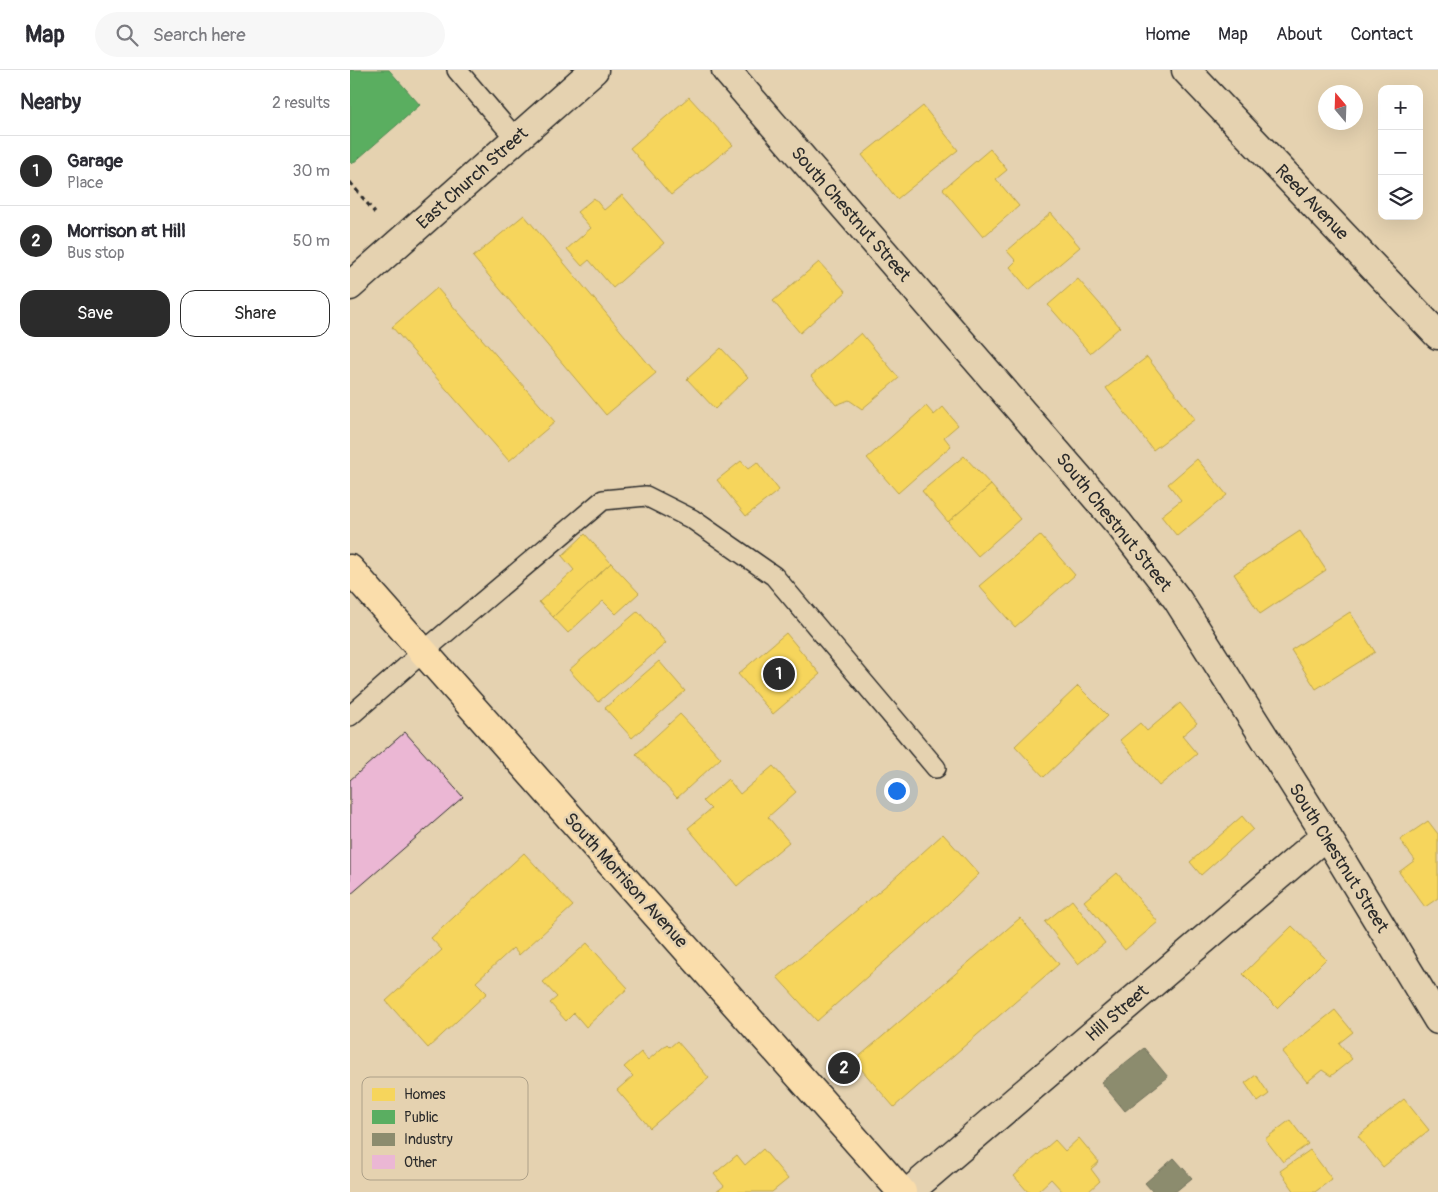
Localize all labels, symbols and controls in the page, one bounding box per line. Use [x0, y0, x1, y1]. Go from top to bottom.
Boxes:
search box [95, 12, 445, 57]
text: Map [25, 20, 65, 49]
icon: search [113, 21, 141, 49]
text: Search here [153, 23, 246, 47]
text: Home [1145, 23, 1190, 46]
text: Map [1218, 23, 1248, 46]
text: About [1276, 23, 1322, 46]
text: Contact [1350, 23, 1413, 46]
north arrow [1318, 85, 1363, 130]
map controls [1378, 85, 1423, 220]
button: + [1378, 85, 1423, 130]
text: Nearby [20, 89, 81, 116]
text: 2 results [272, 93, 330, 113]
street label: East Church Street [412, 122, 533, 235]
button: − [1378, 130, 1423, 175]
street label: South Chestnut Street [786, 142, 916, 287]
text: Garage [67, 149, 123, 173]
street label: Reed Avenue [1270, 160, 1353, 245]
text: 1 [33, 161, 39, 181]
text: 30 m [292, 161, 330, 181]
text: Place [67, 173, 103, 193]
button: layers [1378, 175, 1423, 220]
text: Morrison at Hill [67, 219, 186, 243]
text: 2 [32, 231, 40, 251]
text: 50 m [293, 231, 330, 251]
text: Bus stop [67, 243, 125, 263]
button: Save [20, 290, 170, 337]
button: Share [180, 290, 330, 337]
street label: South Chestnut Street [1051, 448, 1177, 597]
pin: 1 [763, 655, 795, 693]
your location [884, 778, 910, 804]
street label: South Chestnut Street [1283, 779, 1394, 938]
street label: South Morrison Avenue [559, 808, 693, 953]
street label: Hill Street [1081, 979, 1154, 1047]
pin: 2 [828, 1049, 860, 1087]
legend [362, 1077, 528, 1180]
text: Homes [404, 1086, 446, 1103]
text: Public [404, 1109, 439, 1126]
text: Industry [404, 1131, 453, 1148]
text: Other [404, 1154, 437, 1171]

